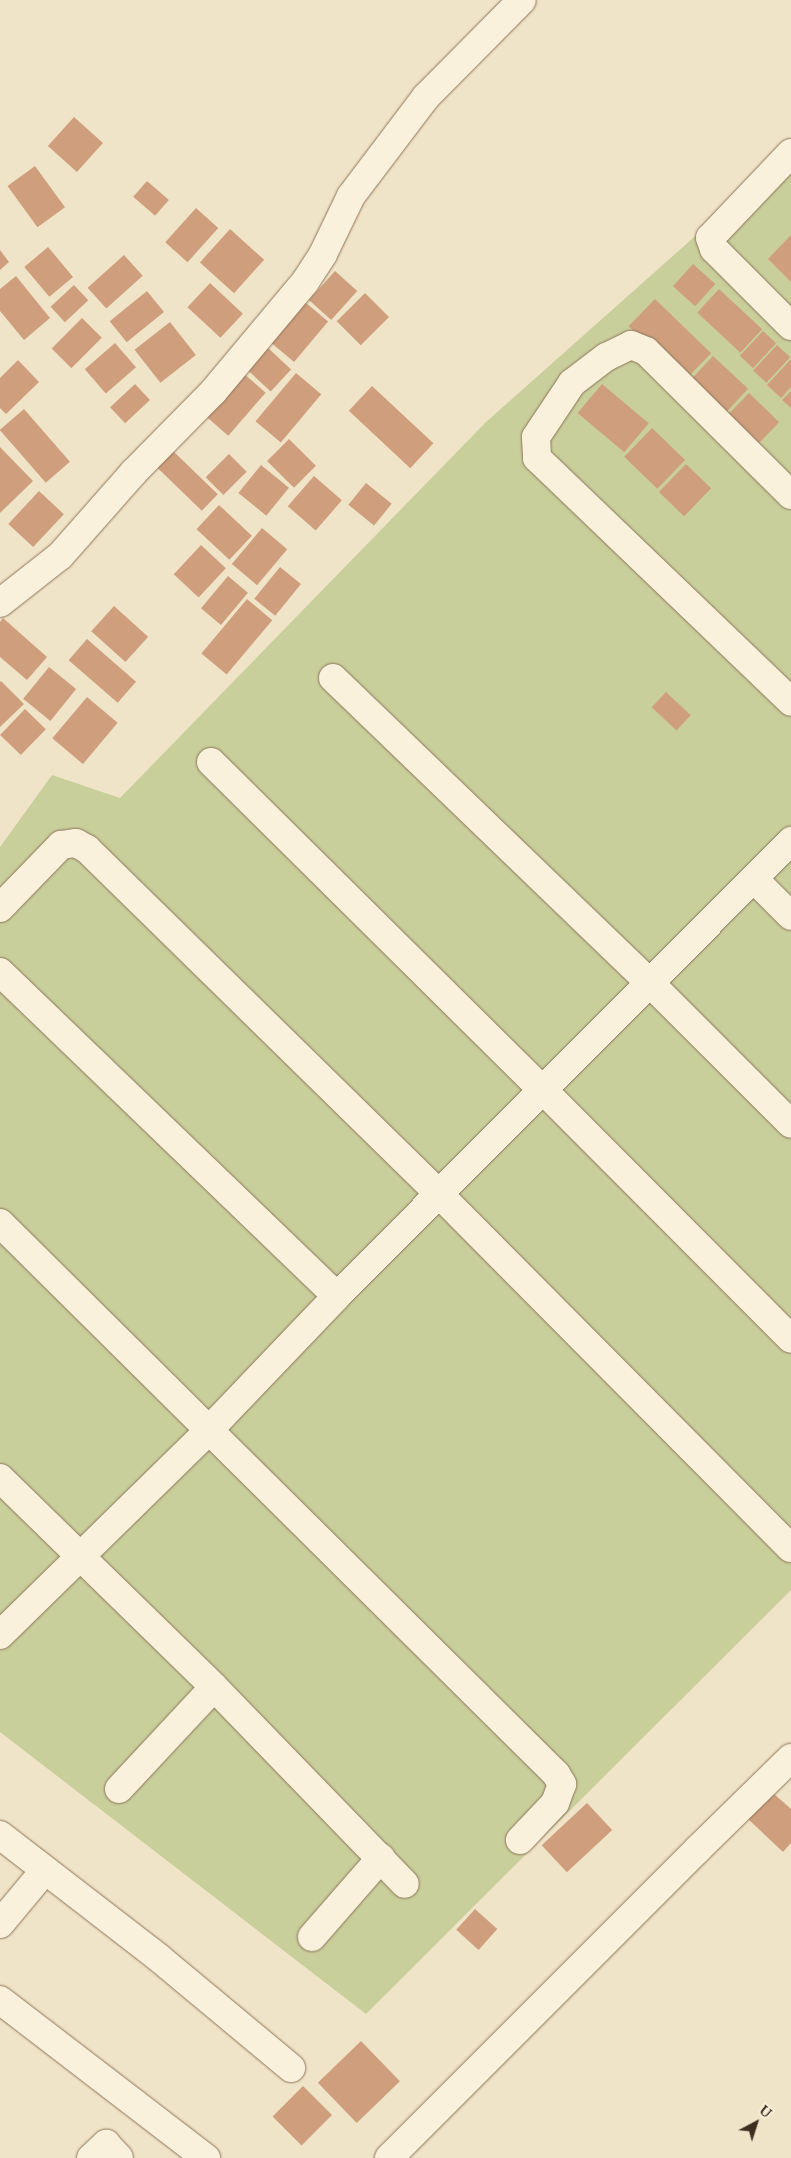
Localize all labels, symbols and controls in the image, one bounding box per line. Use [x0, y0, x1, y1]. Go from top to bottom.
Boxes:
north arrow [731, 2098, 781, 2148]
text: U [756, 2101, 775, 2122]

